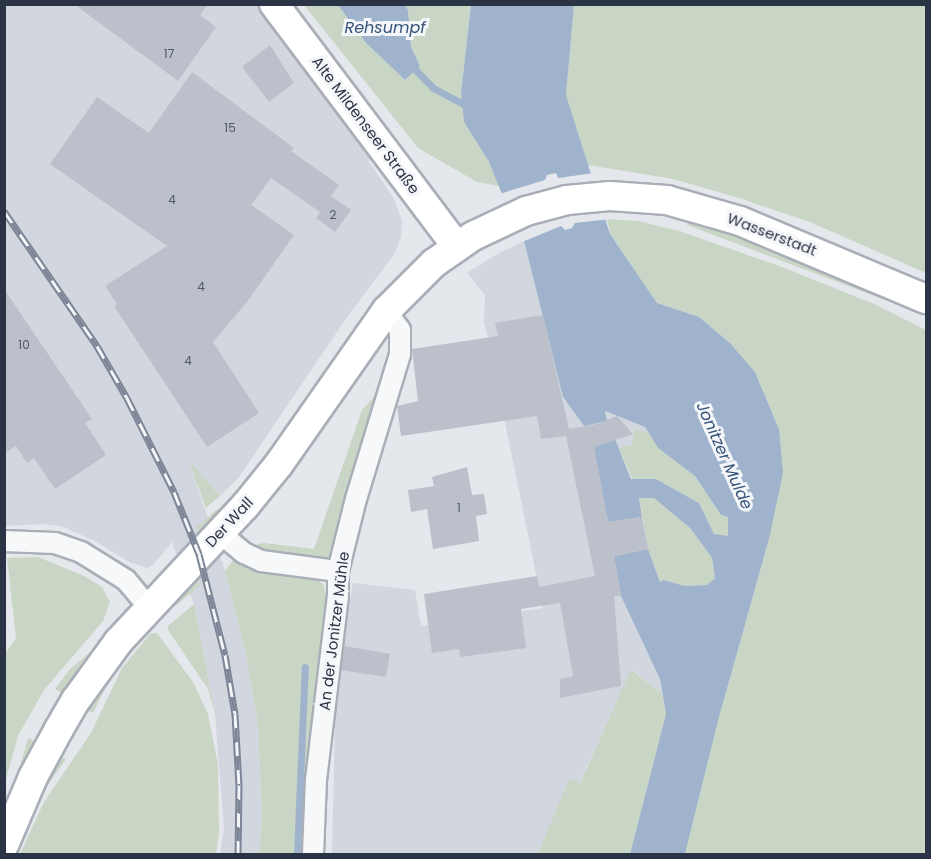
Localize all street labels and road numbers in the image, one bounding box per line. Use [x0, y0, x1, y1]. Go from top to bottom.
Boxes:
street label: Alte Mildenseer Straße [308, 53, 424, 197]
street label: Wasserstadt [725, 209, 819, 259]
street label: Der Wall [201, 493, 257, 551]
street label: An der Jonitzer Mühle [315, 551, 353, 711]

